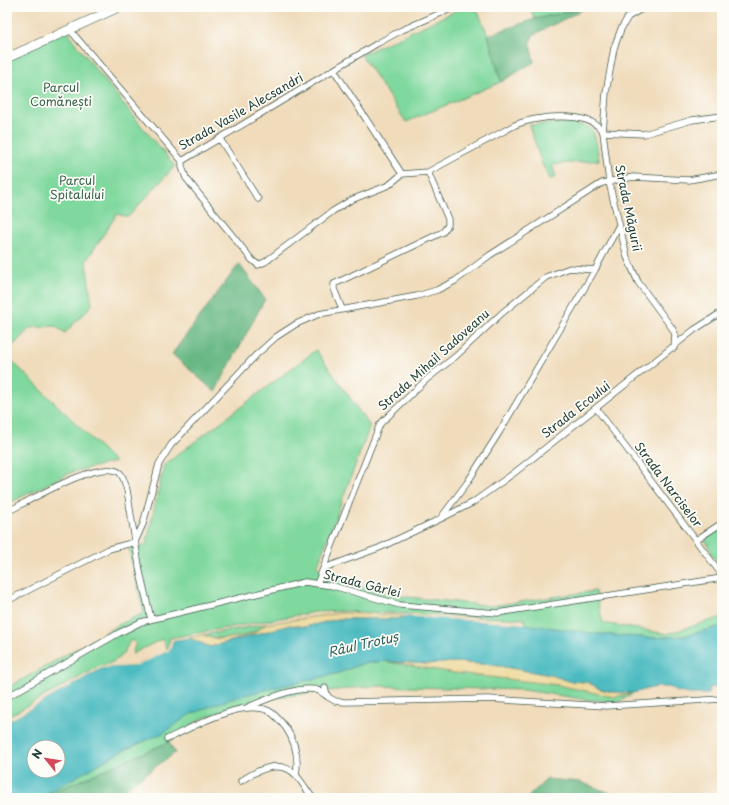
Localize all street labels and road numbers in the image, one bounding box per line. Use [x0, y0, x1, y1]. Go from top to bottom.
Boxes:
street label: Strada Vasile Alecsandri [175, 68, 306, 154]
street label: Strada Măgurii [611, 163, 647, 253]
street label: Strada Mihail Sadoveanu [374, 304, 493, 414]
street label: Strada Ecoului [537, 376, 614, 442]
street label: Strada Narciselor [631, 438, 707, 531]
street label: Strada Gârlei [322, 565, 403, 601]

